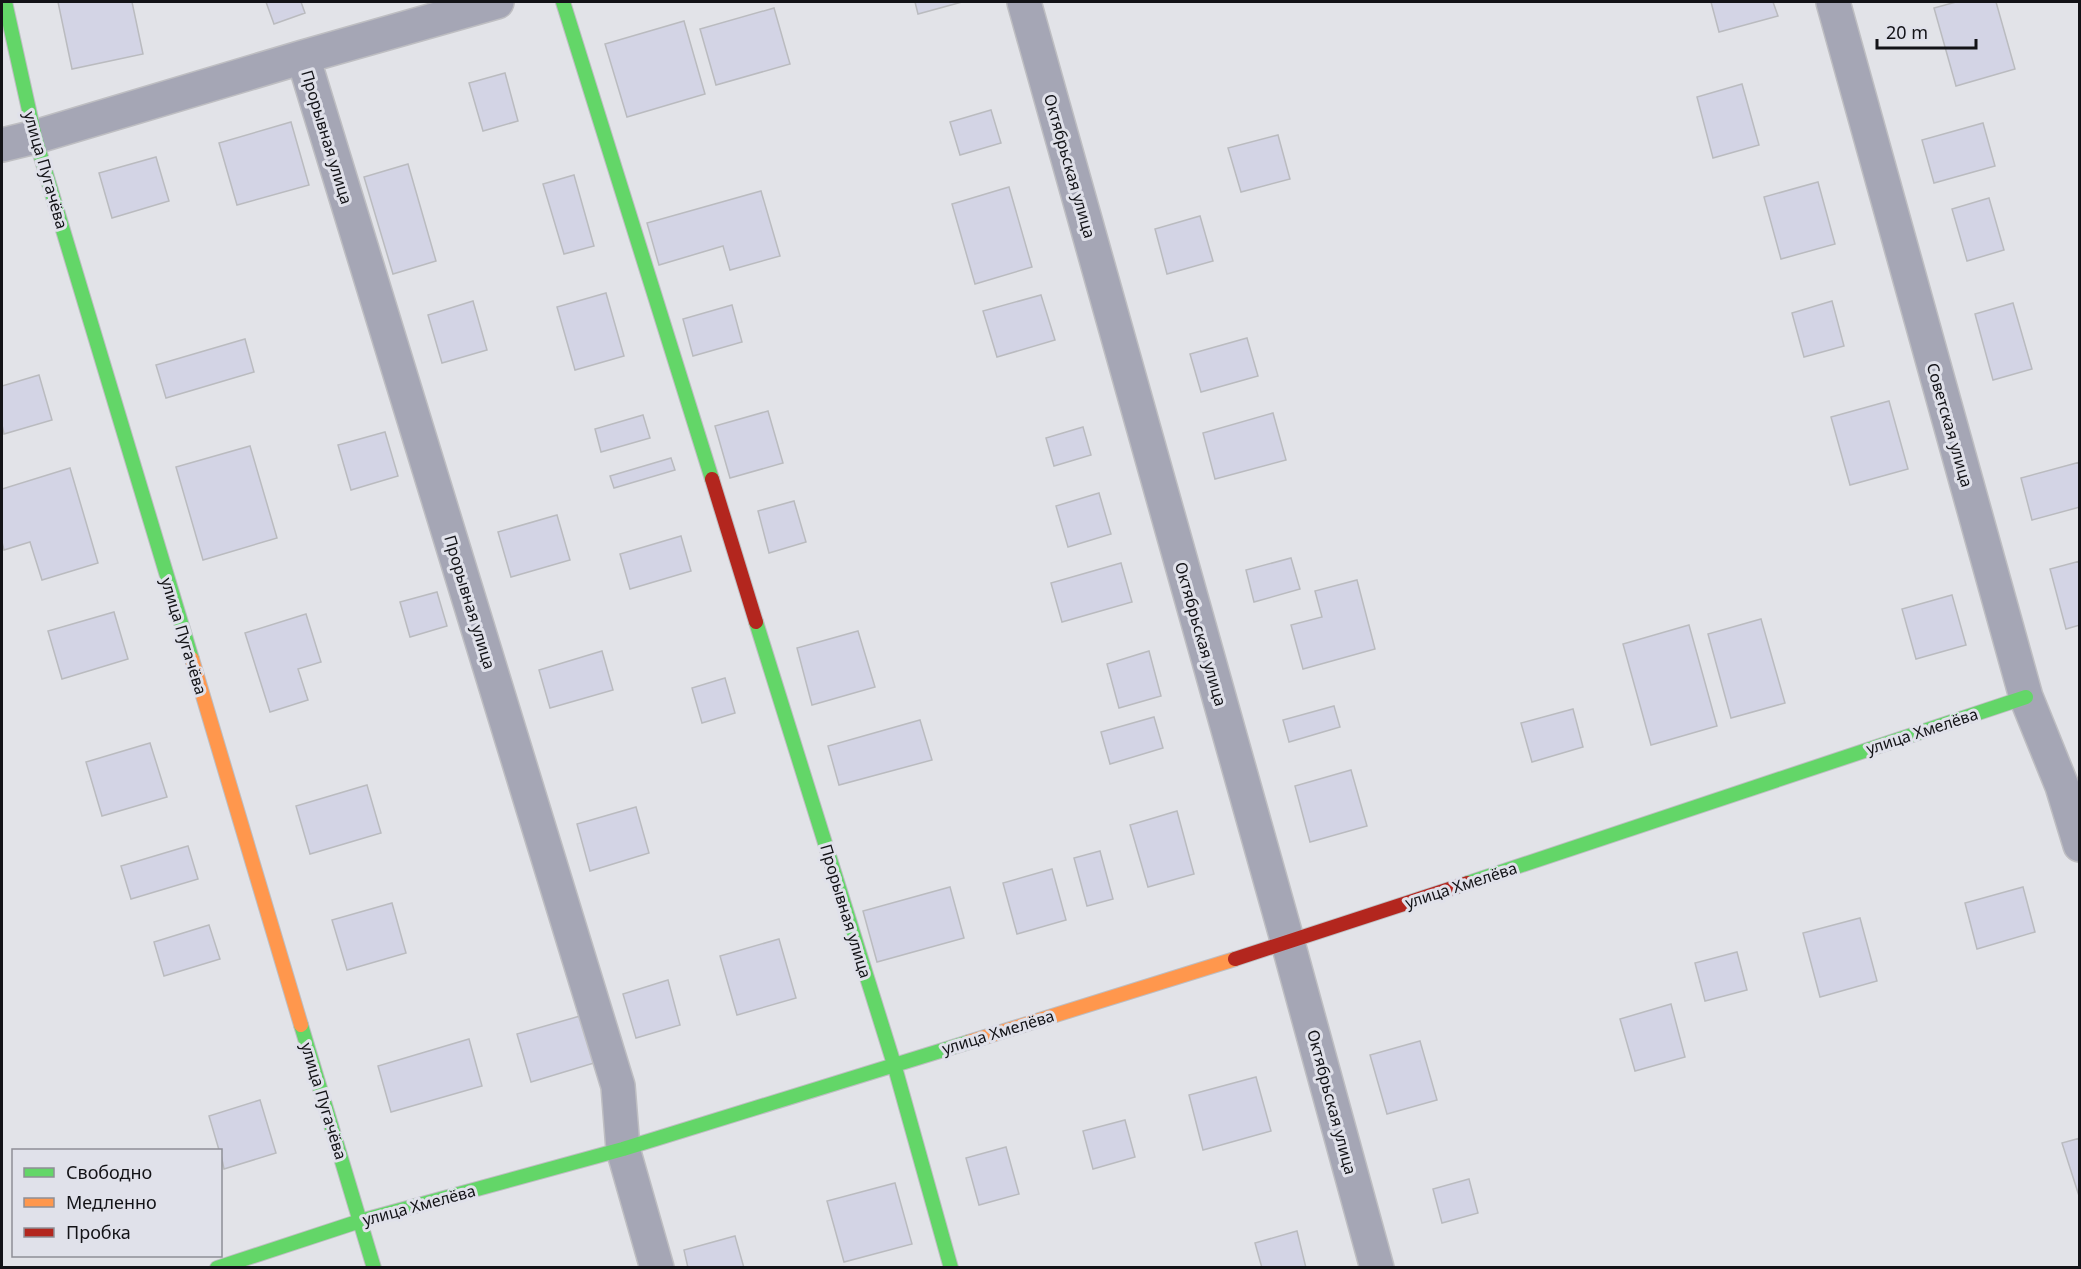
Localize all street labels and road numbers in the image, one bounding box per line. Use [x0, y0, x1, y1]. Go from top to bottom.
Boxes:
street label: Прорывная улица [296, 67, 358, 207]
street label: Октябрьская улица [1039, 91, 1101, 241]
street label: улица Пугачёва [19, 109, 73, 231]
street label: Советская улица [1922, 360, 1978, 490]
street label: Прорывная улица [439, 532, 501, 672]
street label: Октябрьская улица [1170, 559, 1232, 709]
street label: улица Пугачёва [156, 575, 212, 697]
street label: улица Хмелёва [1863, 703, 1981, 759]
street label: Прорывная улица [815, 841, 877, 981]
street label: улица Хмелёва [1402, 857, 1520, 913]
street label: улица Хмелёва [939, 1004, 1057, 1060]
street label: Октябрьская улица [1302, 1027, 1362, 1177]
street label: улица Пугачёва [296, 1040, 352, 1162]
street label: улица Хмелёва [360, 1179, 478, 1231]

